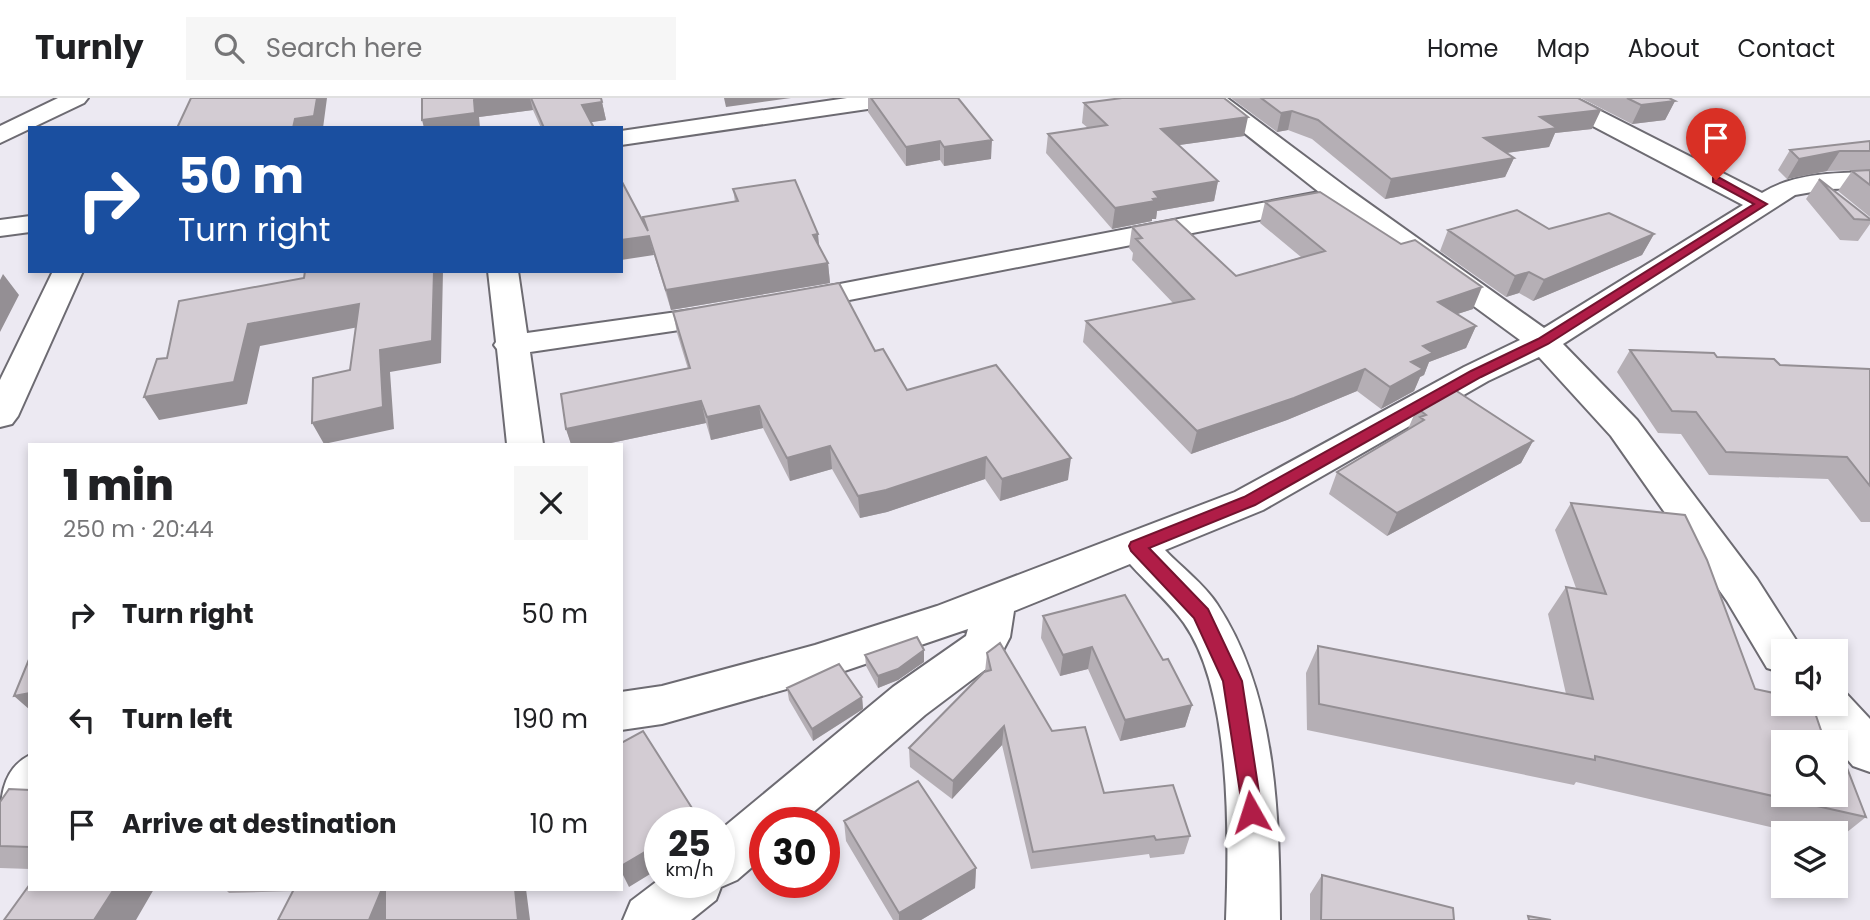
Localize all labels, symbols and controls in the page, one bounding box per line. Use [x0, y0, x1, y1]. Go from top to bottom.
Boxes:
search box [186, 17, 676, 80]
text: Turnly [35, 24, 144, 71]
icon: search [210, 29, 248, 67]
text: Search here [266, 30, 422, 66]
text: Home [1427, 32, 1499, 65]
text: Map [1537, 32, 1590, 65]
text: About [1628, 32, 1699, 65]
text: Contact [1737, 32, 1835, 65]
pin [1686, 108, 1746, 180]
icon: arrive [1697, 119, 1735, 157]
text: 50 m [178, 142, 304, 210]
icon: right [63, 154, 154, 245]
text: Turn right [178, 207, 330, 252]
text: 1 min [63, 456, 174, 515]
button: close [514, 466, 588, 540]
text: 250 m · 20:44 [63, 513, 214, 545]
icon: right [63, 596, 101, 634]
text: Turn right [122, 596, 254, 632]
text: 50 m [522, 596, 588, 632]
map controls [1771, 639, 1848, 898]
button: sound [1771, 639, 1848, 716]
icon: left [63, 701, 101, 739]
text: Turn left [122, 701, 233, 737]
text: 190 m [513, 701, 588, 737]
button: search [1771, 730, 1848, 807]
position arrow [1214, 775, 1288, 849]
icon: arrive [63, 806, 101, 844]
text: Arrive at destination [122, 806, 397, 842]
text: 10 m [530, 806, 588, 842]
speed limit sign: 30 [749, 807, 840, 898]
text: 25 [668, 819, 711, 868]
button: layers [1771, 821, 1848, 898]
text: km/h [666, 857, 713, 882]

